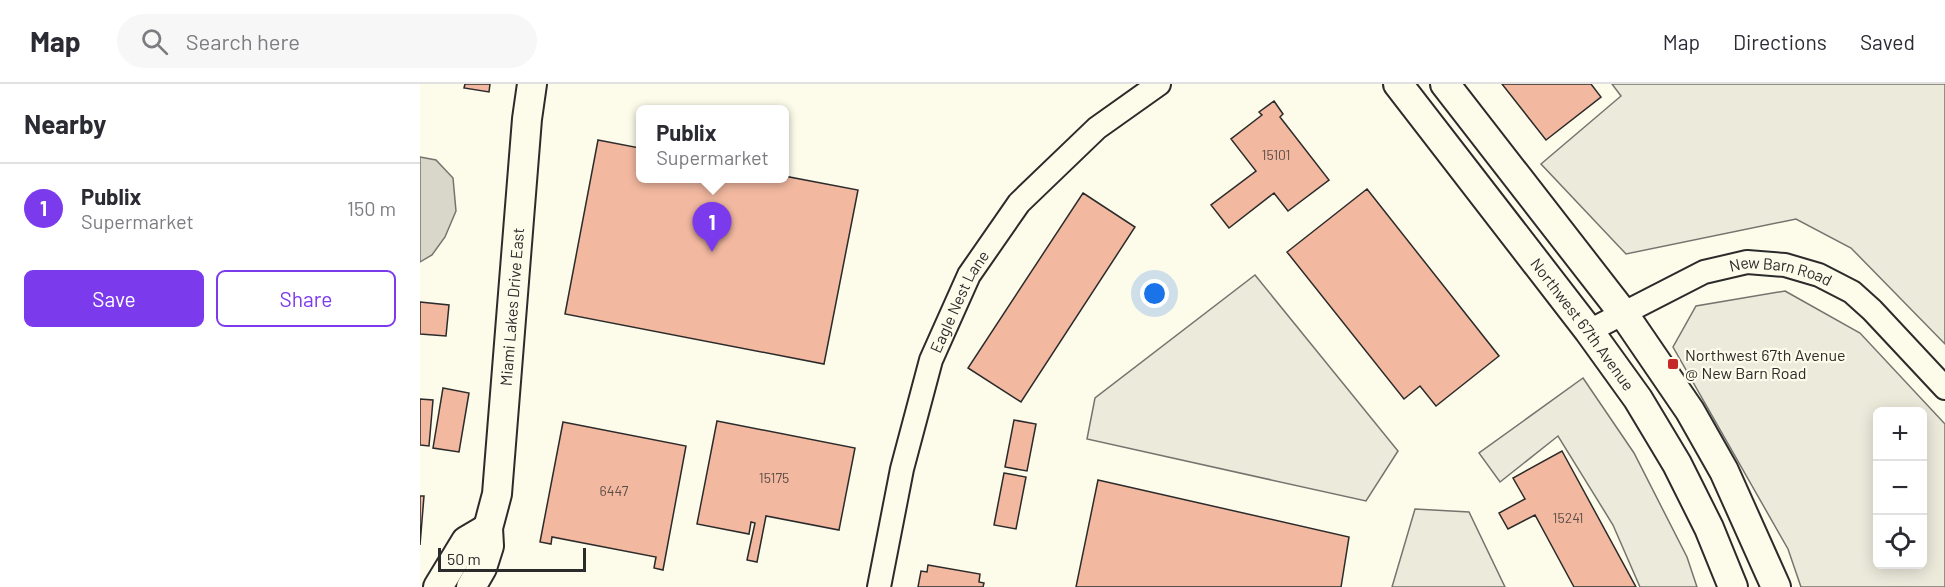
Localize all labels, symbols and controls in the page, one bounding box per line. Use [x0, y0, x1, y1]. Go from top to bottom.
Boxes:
search box [117, 14, 537, 68]
text: Map [30, 24, 81, 58]
icon: search [138, 25, 171, 58]
text: Search here [186, 28, 300, 54]
text: Map [1663, 29, 1700, 54]
text: Directions [1733, 29, 1827, 54]
text: Saved [1860, 29, 1915, 54]
popup [636, 105, 789, 183]
text: Nearby [24, 108, 106, 139]
text: Publix [656, 119, 717, 145]
text: Supermarket [656, 145, 769, 169]
house number: 15101 [1261, 146, 1291, 163]
text: Publix [81, 183, 141, 209]
text: 1 [40, 196, 47, 220]
text: 150 m [347, 196, 396, 220]
pin: 1 [692, 202, 732, 252]
text: Supermarket [81, 209, 194, 233]
street label: Miami Lakes Drive East [496, 227, 527, 387]
street label: Eagle Nest Lane [926, 246, 992, 356]
street label: New Barn Road [1727, 252, 1836, 289]
street label: Northwest 67th Avenue [1527, 254, 1639, 394]
button: Save [24, 270, 204, 327]
button: Share [216, 270, 396, 327]
your location [1140, 279, 1169, 308]
place label: Northwest 67th Avenue @ New Barn Road [1685, 345, 1846, 382]
marker: Northwest 67th Avenue @ New Barn Road [1666, 357, 1680, 371]
map controls [1873, 407, 1927, 569]
button: + [1873, 407, 1927, 461]
button: − [1873, 461, 1927, 515]
house number: 15175 [759, 469, 789, 486]
house number: 6447 [600, 482, 629, 499]
house number: 15241 [1553, 509, 1583, 526]
button: locate [1873, 515, 1927, 569]
scale bar [438, 545, 586, 572]
text: 50 m [447, 549, 481, 568]

